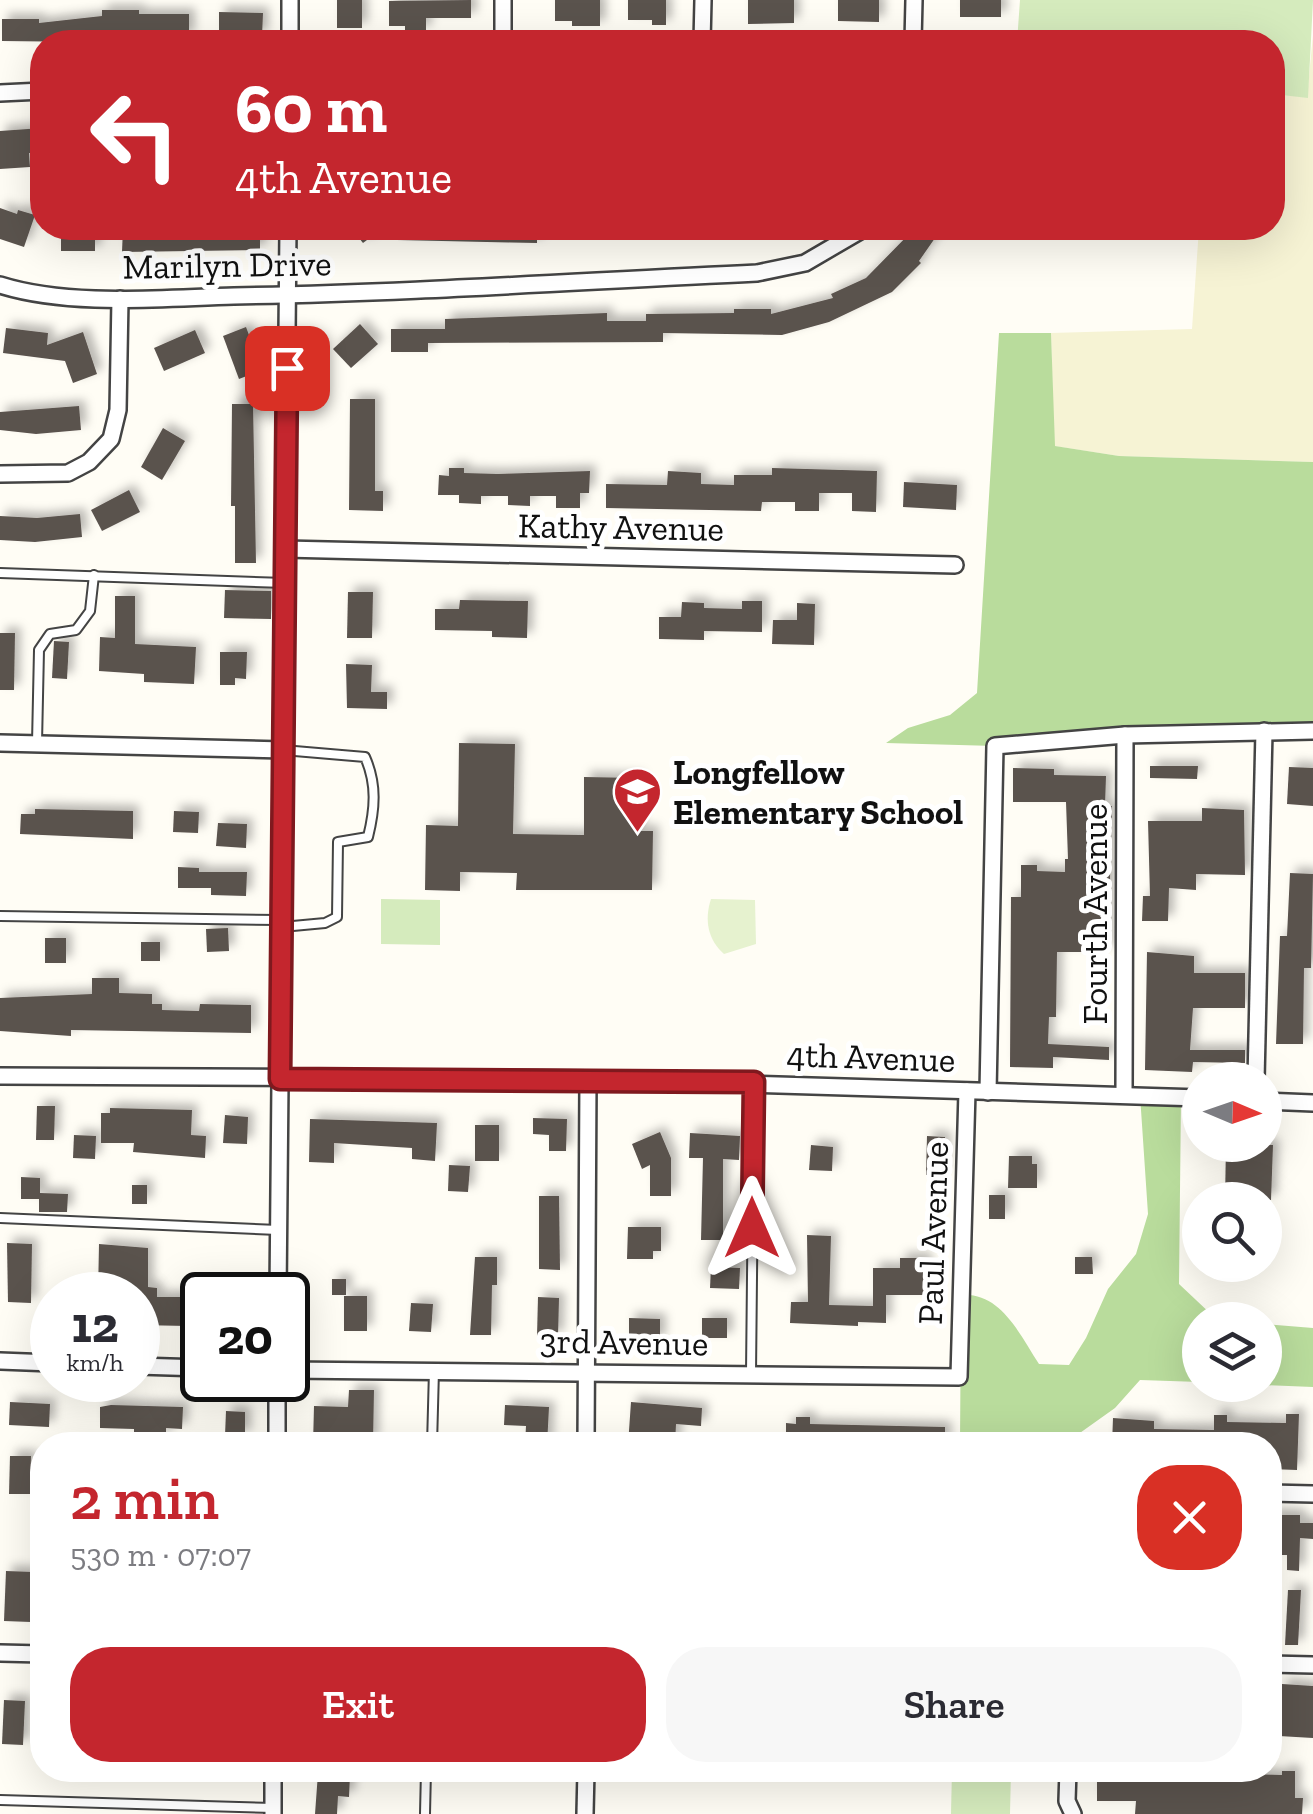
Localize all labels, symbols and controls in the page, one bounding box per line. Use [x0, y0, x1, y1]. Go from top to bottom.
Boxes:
text: 60 m [235, 66, 387, 150]
icon: left [70, 70, 200, 200]
text: 4th Avenue [235, 151, 452, 205]
street label: Marilyn Drive [122, 242, 332, 288]
pin [245, 326, 330, 411]
icon: arrive [260, 341, 315, 396]
street label: Kathy Avenue [518, 504, 724, 550]
place label: Longfellow Elementary School [673, 751, 963, 833]
school or university icon: Longfellow Elementary School [612, 766, 664, 834]
street label: Fourth Avenue [1074, 803, 1116, 1025]
street label: 4th Avenue [786, 1033, 956, 1081]
north arrow [1182, 1062, 1282, 1162]
map controls [1182, 1062, 1282, 1402]
street label: Paul Avenue [909, 1141, 957, 1325]
position arrow [700, 1176, 804, 1280]
button: search [1182, 1182, 1282, 1282]
speed limit sign: 20 [180, 1272, 310, 1402]
text: 12 [71, 1295, 119, 1355]
button: layers [1182, 1302, 1282, 1402]
street label: 3rd Avenue [539, 1320, 709, 1364]
text: km/h [66, 1347, 124, 1377]
text: 2 min [70, 1462, 219, 1534]
button: close [1137, 1465, 1242, 1570]
text: 530 m · 07:07 [70, 1536, 251, 1574]
button: Exit [70, 1647, 646, 1762]
button: Share [666, 1647, 1242, 1762]

